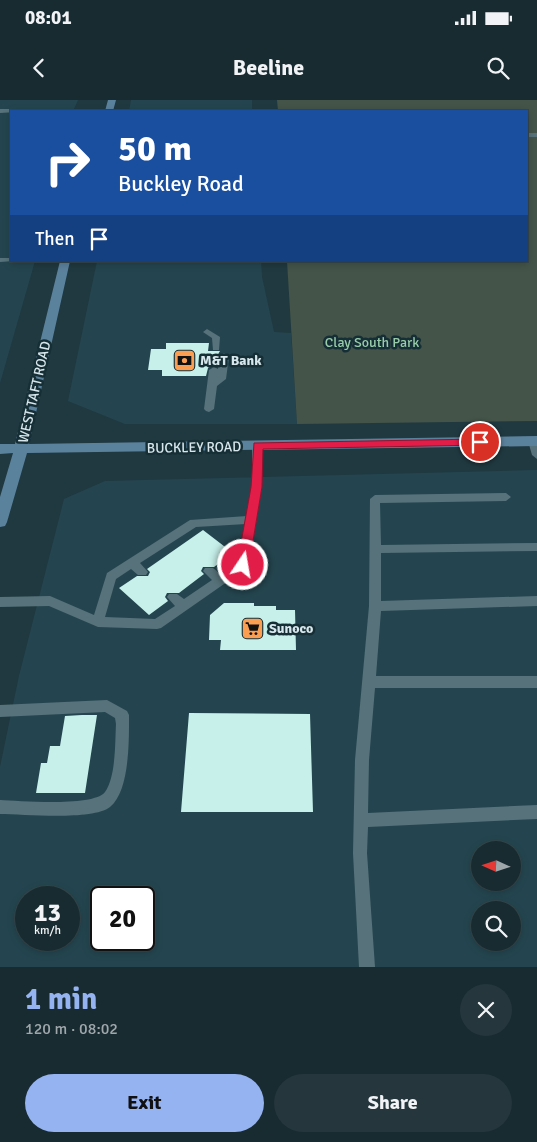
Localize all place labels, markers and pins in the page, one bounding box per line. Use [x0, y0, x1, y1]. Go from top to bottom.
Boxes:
bank icon: M&T Bank [172, 348, 196, 372]
place label: M&T Bank [200, 352, 262, 369]
pin [459, 421, 501, 463]
supermarket icon: Sunoco [241, 616, 265, 640]
place label: Sunoco [269, 620, 313, 637]

